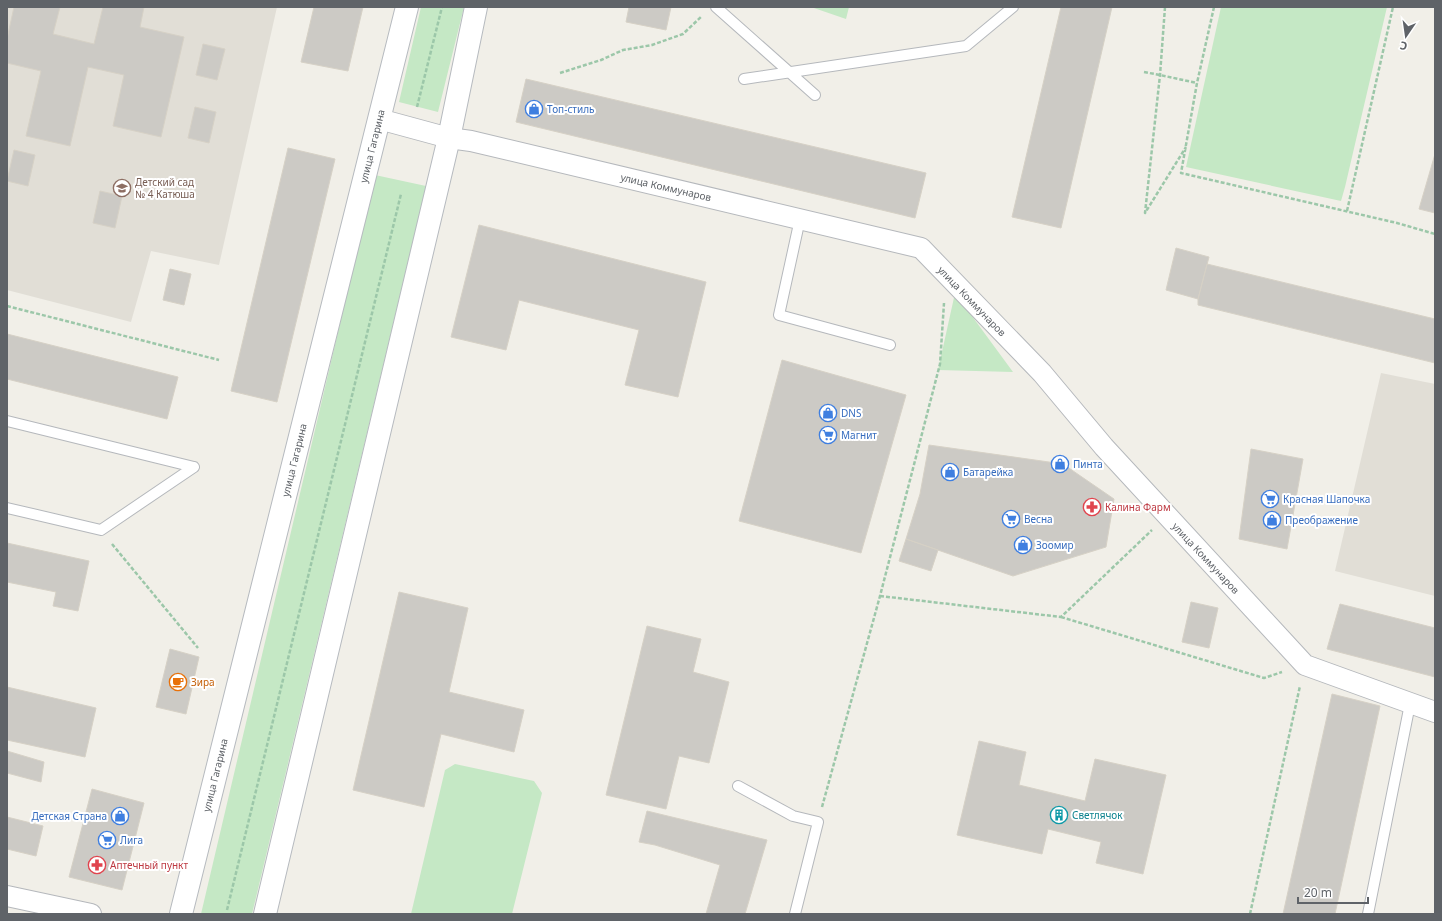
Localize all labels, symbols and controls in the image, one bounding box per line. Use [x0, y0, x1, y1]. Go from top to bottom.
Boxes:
north arrow [1386, 16, 1426, 56]
text: С [1398, 38, 1409, 54]
shop icon: Топ-стиль [524, 99, 544, 119]
place label: Топ-стиль [547, 102, 595, 116]
street label: улица Гагарина [356, 108, 388, 184]
street label: улица Коммунаров [619, 170, 713, 204]
place label: Детский сад № 4 Катюша [135, 175, 195, 201]
school or university icon: Детский сад № 4 Катюша [112, 178, 132, 198]
street label: улица Коммунаров [935, 263, 1010, 339]
shop icon: DNS [818, 403, 838, 423]
place label: DNS [841, 406, 862, 420]
street label: улица Гагарина [278, 422, 310, 498]
supermarket icon: Магнит [818, 425, 838, 445]
place label: Магнит [841, 428, 877, 442]
shop icon: Пинта [1050, 454, 1070, 474]
place label: Пинта [1073, 457, 1103, 471]
shop icon: Батарейка [940, 462, 960, 482]
place label: Батарейка [963, 465, 1013, 479]
supermarket icon: Красная Шапочка [1260, 489, 1280, 509]
place label: Красная Шапочка [1283, 492, 1370, 506]
pharmacy icon: Калина Фарм [1082, 497, 1102, 517]
place label: Калина Фарм [1105, 500, 1171, 514]
supermarket icon: Весна [1001, 509, 1021, 529]
shop icon: Преображение [1262, 510, 1282, 530]
place label: Весна [1024, 512, 1053, 526]
place label: Преображение [1285, 513, 1359, 527]
street label: улица Коммунаров [1169, 519, 1243, 597]
shop icon: Зоомир [1013, 535, 1033, 555]
place label: Зоомир [1036, 538, 1074, 552]
cafe icon: Зира [168, 672, 188, 692]
place label: Зира [191, 675, 215, 689]
street label: улица Гагарина [199, 737, 231, 813]
building icon: Светлячок [1049, 805, 1069, 825]
shop icon: Детская Страна [110, 806, 130, 826]
place label: Светлячок [1072, 808, 1123, 822]
place label: Детская Страна [31, 809, 107, 823]
supermarket icon: Лига [97, 830, 117, 850]
place label: Лига [120, 833, 143, 847]
pharmacy icon: Аптечный пункт [87, 855, 107, 875]
place label: Аптечный пункт [110, 858, 188, 872]
scale bar [1298, 879, 1368, 905]
text: 20 m [1304, 884, 1332, 901]

